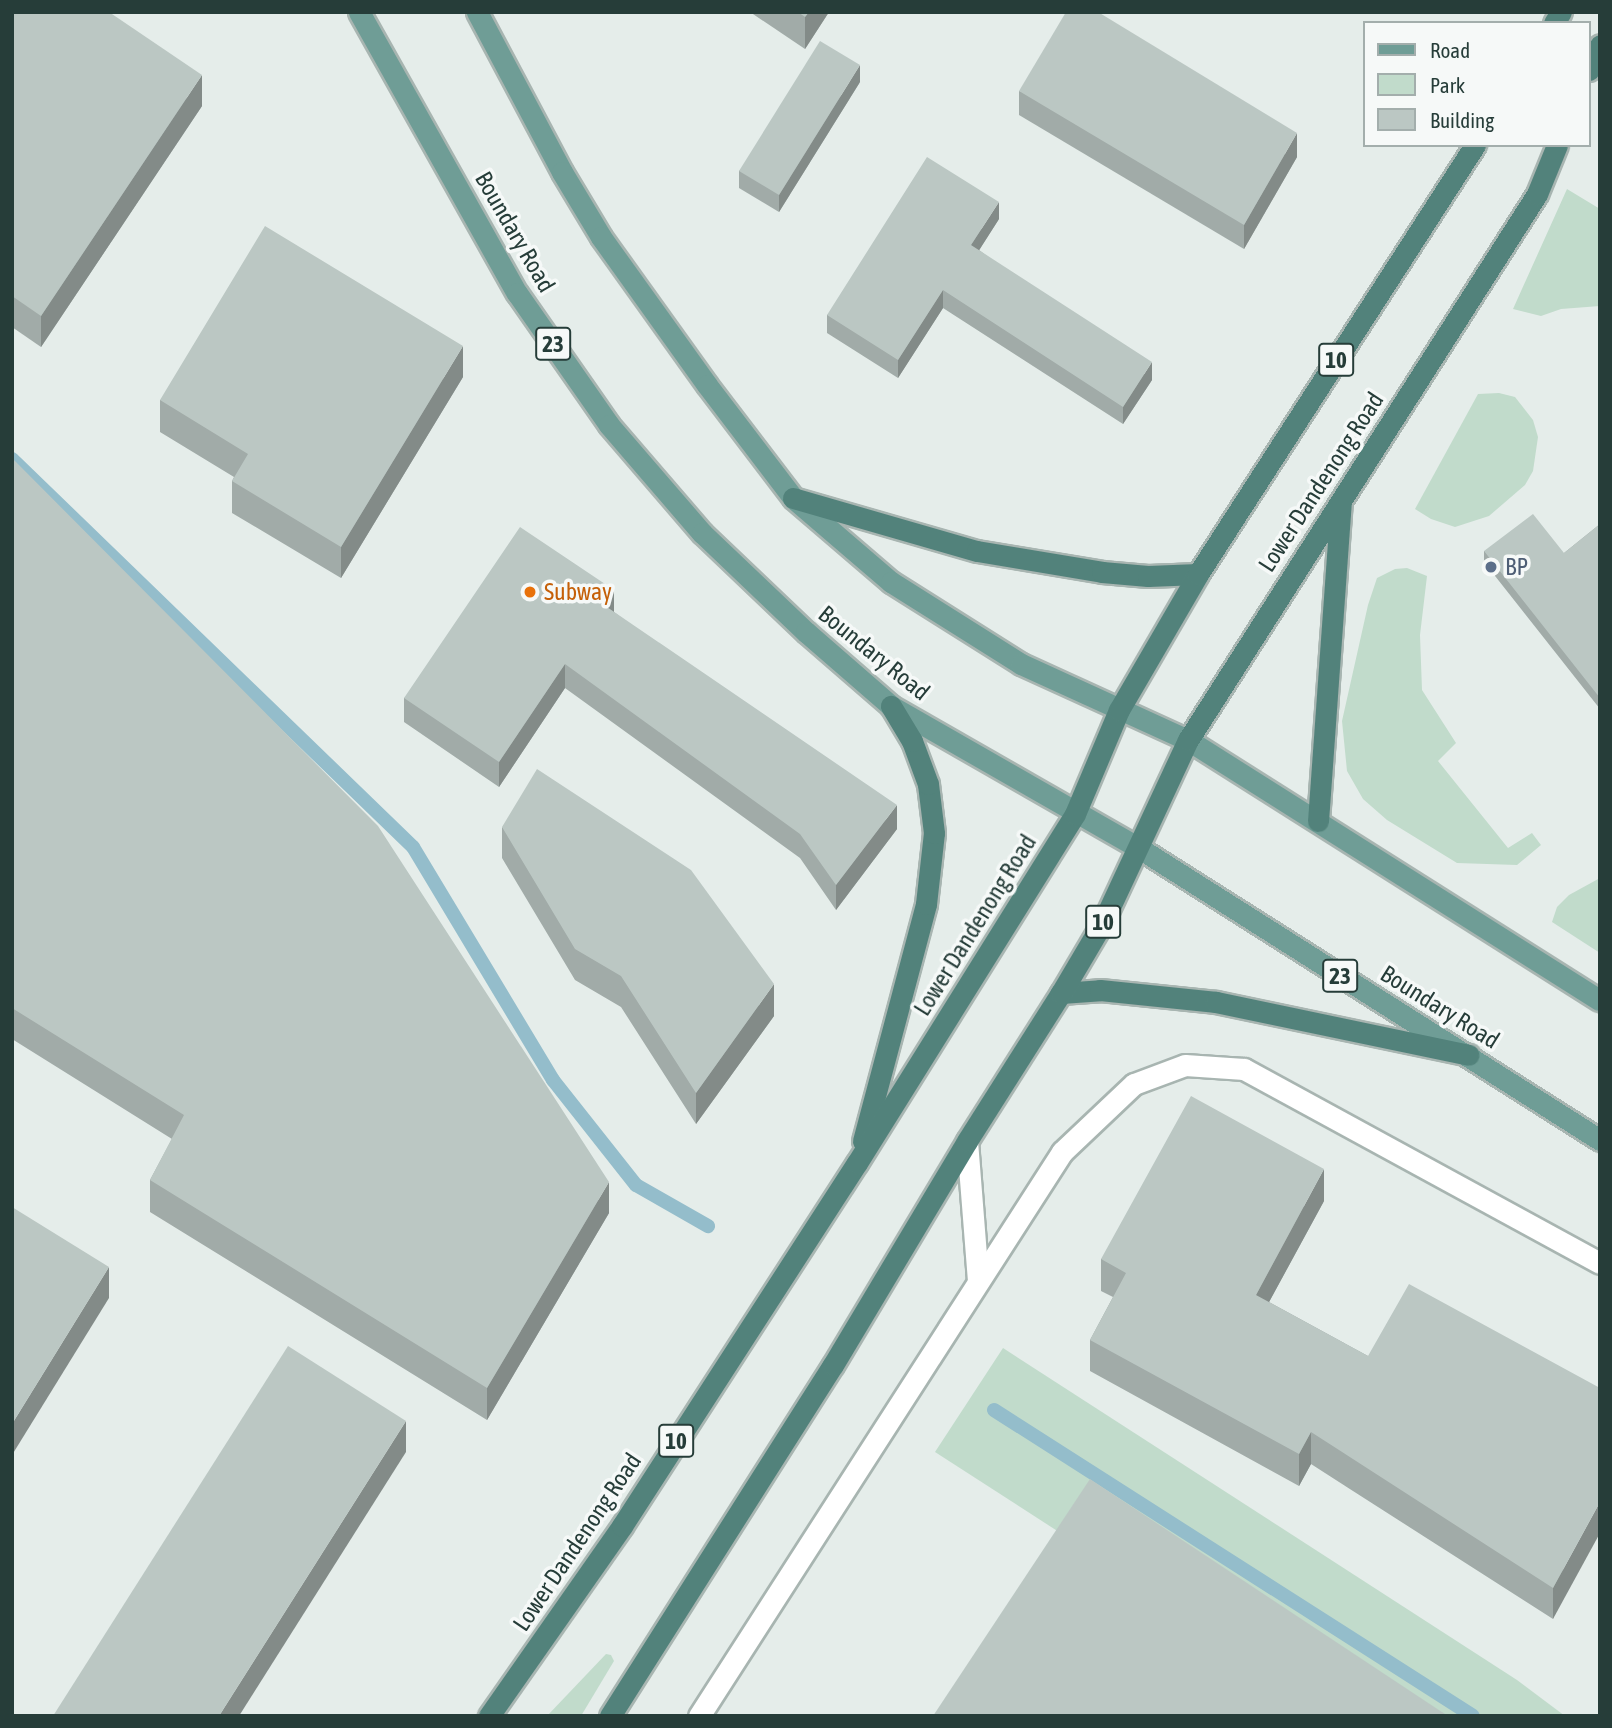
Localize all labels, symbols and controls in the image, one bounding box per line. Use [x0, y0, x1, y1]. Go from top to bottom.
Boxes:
legend [1364, 21, 1591, 147]
text: Road [1430, 38, 1470, 62]
text: Park [1430, 73, 1465, 97]
text: Building [1430, 108, 1494, 132]
street label: Boundary Road [469, 167, 561, 297]
road number: 23 [534, 324, 572, 364]
road number: 10 [1317, 340, 1355, 380]
street label: Lower Dandenong Road [1252, 387, 1390, 577]
place label: BP [1505, 553, 1528, 581]
marker: BP [1483, 559, 1499, 575]
place label: Subway [544, 578, 612, 606]
marker: Subway [522, 584, 538, 600]
street label: Boundary Road [813, 599, 935, 707]
street label: Lower Dandenong Road [908, 829, 1042, 1021]
road number: 10 [1084, 903, 1122, 942]
road number: 23 [1321, 956, 1359, 995]
street label: Boundary Road [1375, 959, 1505, 1055]
road number: 10 [657, 1422, 695, 1460]
street label: Lower Dandenong Road [507, 1448, 647, 1636]

